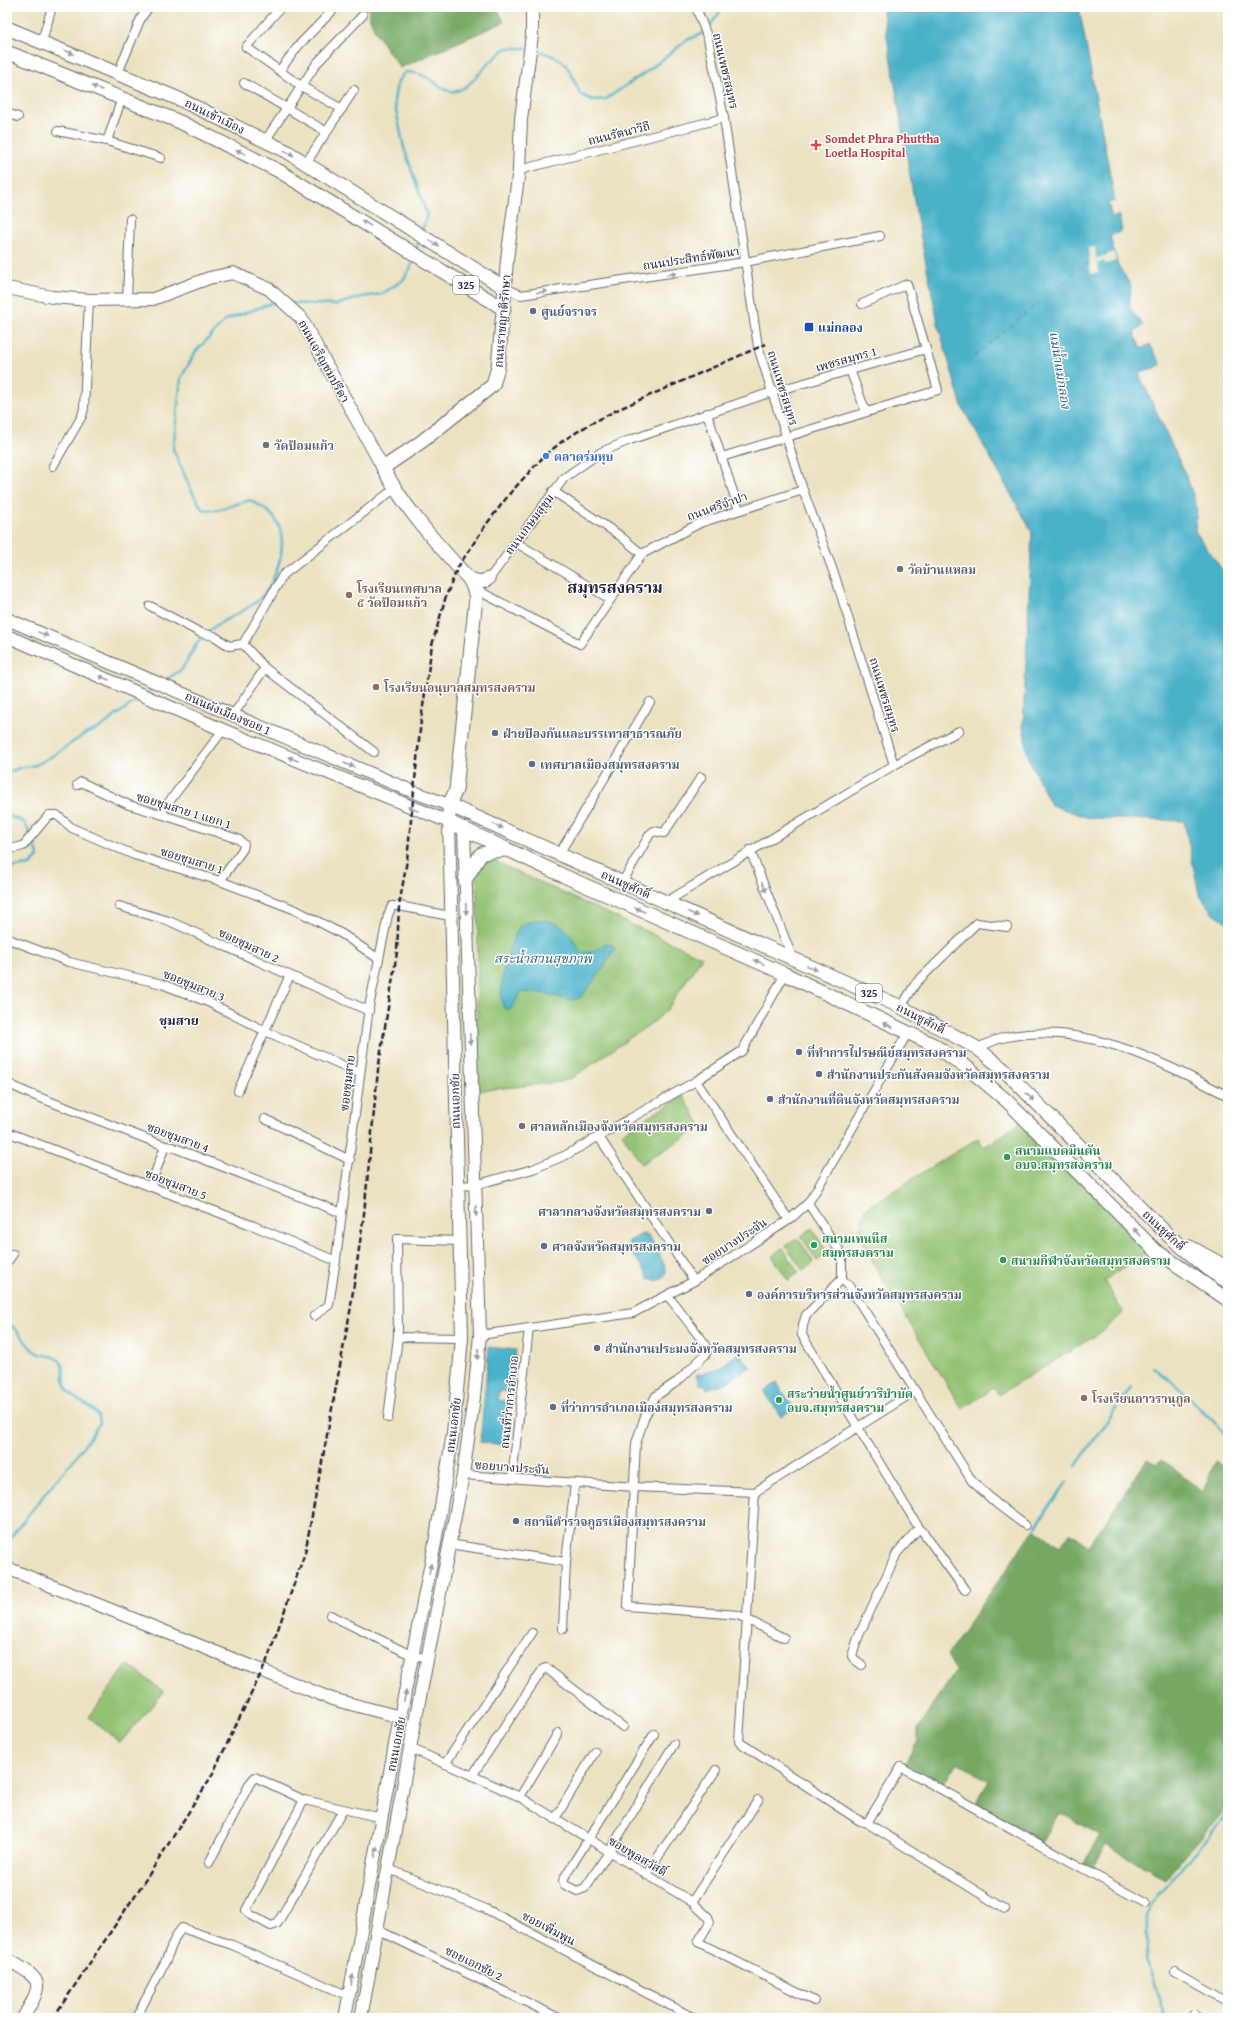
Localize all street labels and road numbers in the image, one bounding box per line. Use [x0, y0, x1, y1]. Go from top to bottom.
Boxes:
street label: ถนนเพชรสมุทร [709, 31, 743, 111]
street label: ถนนเข้าเมือง [182, 94, 248, 138]
street label: ถนนรัตนาวิถี [586, 117, 652, 149]
street label: ถนนประสิทธ์พัฒนา [642, 242, 740, 274]
street label: ถนนราชญาติรักษา [489, 274, 515, 368]
road number: 325 [453, 276, 479, 294]
street label: ถนนเจริญชมปรีดา [294, 316, 354, 406]
street label: เพชรสมุทร 1 [813, 342, 879, 376]
street label: ถนนเพชรสมุทร [763, 348, 803, 428]
street label: ถนนศรีจำปา [684, 487, 750, 525]
street label: ถนนเกษมสุขุม [500, 490, 558, 558]
street label: ถนนเพชรสมุทร [865, 655, 905, 735]
street label: ถนนผังเมืองซอย 1 [182, 687, 274, 739]
street label: ซอยชุมสาย 1 แยก 1 [134, 787, 234, 833]
street label: ซอยชุมสาย 1 [158, 842, 226, 878]
street label: ถนนชูศักดิ์ [598, 865, 655, 903]
street label: ซอยชุมสาย 2 [216, 924, 282, 967]
street label: ซอยชุมสาย 3 [161, 965, 228, 1005]
road number: 325 [856, 984, 882, 1002]
street label: ถนนชูศักดิ์ [894, 998, 949, 1038]
street label: ซอยชุมสาย [335, 1054, 359, 1112]
street label: ถนนเอกชัย [446, 1073, 464, 1129]
street label: ซอยชุมสาย 4 [145, 1118, 212, 1156]
street label: ซอยชุมสาย 5 [143, 1164, 210, 1204]
street label: ถนนชูศักดิ์ [1139, 1206, 1190, 1255]
street label: ซอยบางประจัน [698, 1213, 770, 1269]
street label: ถนนที่ว่าการอำเภอ [496, 1354, 522, 1450]
street label: ถนนเอกชัย [441, 1396, 465, 1454]
street label: ซอยบางประจัน [474, 1456, 550, 1478]
street label: ถนนเอกชัย [382, 1715, 410, 1773]
street label: ซอยพูลสวัสดิ์ [605, 1832, 672, 1881]
street label: ซอยเพิ่มพูน [519, 1907, 579, 1949]
street label: ซอยเอกชัย 2 [442, 1942, 506, 1984]

